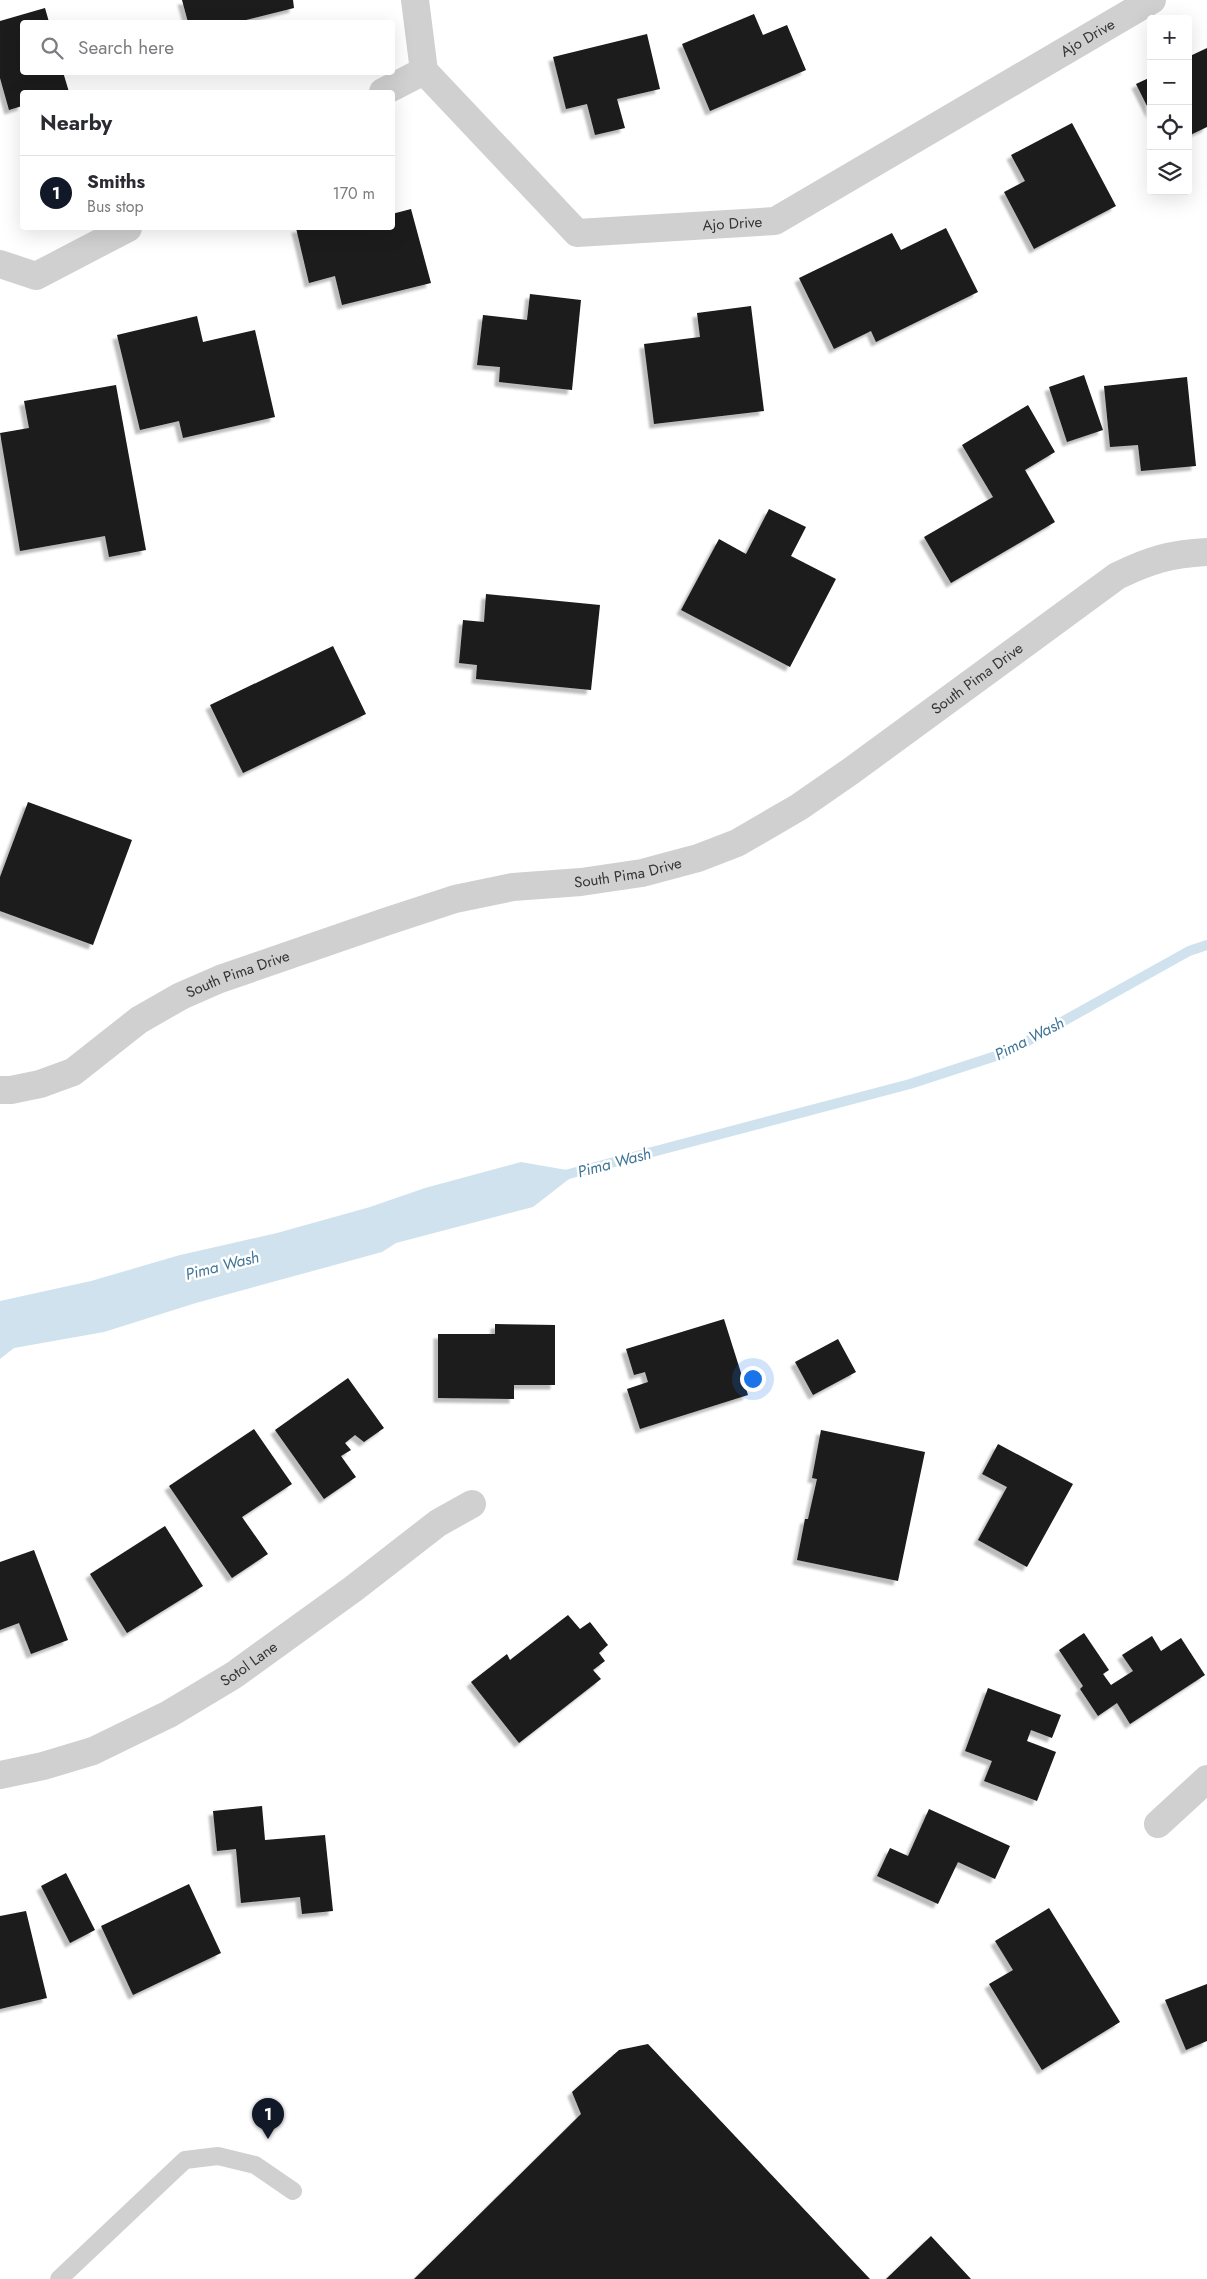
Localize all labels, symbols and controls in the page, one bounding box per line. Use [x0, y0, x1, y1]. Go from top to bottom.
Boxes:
street label: Ajo Drive [1056, 13, 1119, 62]
map controls [1147, 15, 1192, 195]
button: + [1147, 15, 1192, 60]
search box [20, 20, 395, 75]
icon: search [38, 34, 66, 62]
text: Search here [78, 34, 174, 61]
button: − [1147, 60, 1192, 105]
button: locate [1147, 105, 1192, 150]
text: Nearby [40, 108, 112, 138]
button: layers [1147, 150, 1192, 195]
text: Smiths [87, 168, 145, 195]
text: 1 [52, 182, 60, 205]
text: 170 m [333, 182, 375, 205]
text: Bus stop [87, 195, 144, 218]
street label: Ajo Drive [702, 211, 763, 236]
street label: South Pima Drive [926, 637, 1028, 720]
street label: South Pima Drive [573, 852, 684, 893]
street label: South Pima Drive [182, 945, 293, 1004]
water label: Pima Wash [990, 1011, 1068, 1066]
water label: Pima Wash [575, 1142, 654, 1183]
water label: Pima Wash [183, 1245, 261, 1286]
your location [740, 1366, 766, 1392]
street label: Sotol Lane [216, 1636, 282, 1692]
pin: 1 [252, 2098, 284, 2139]

